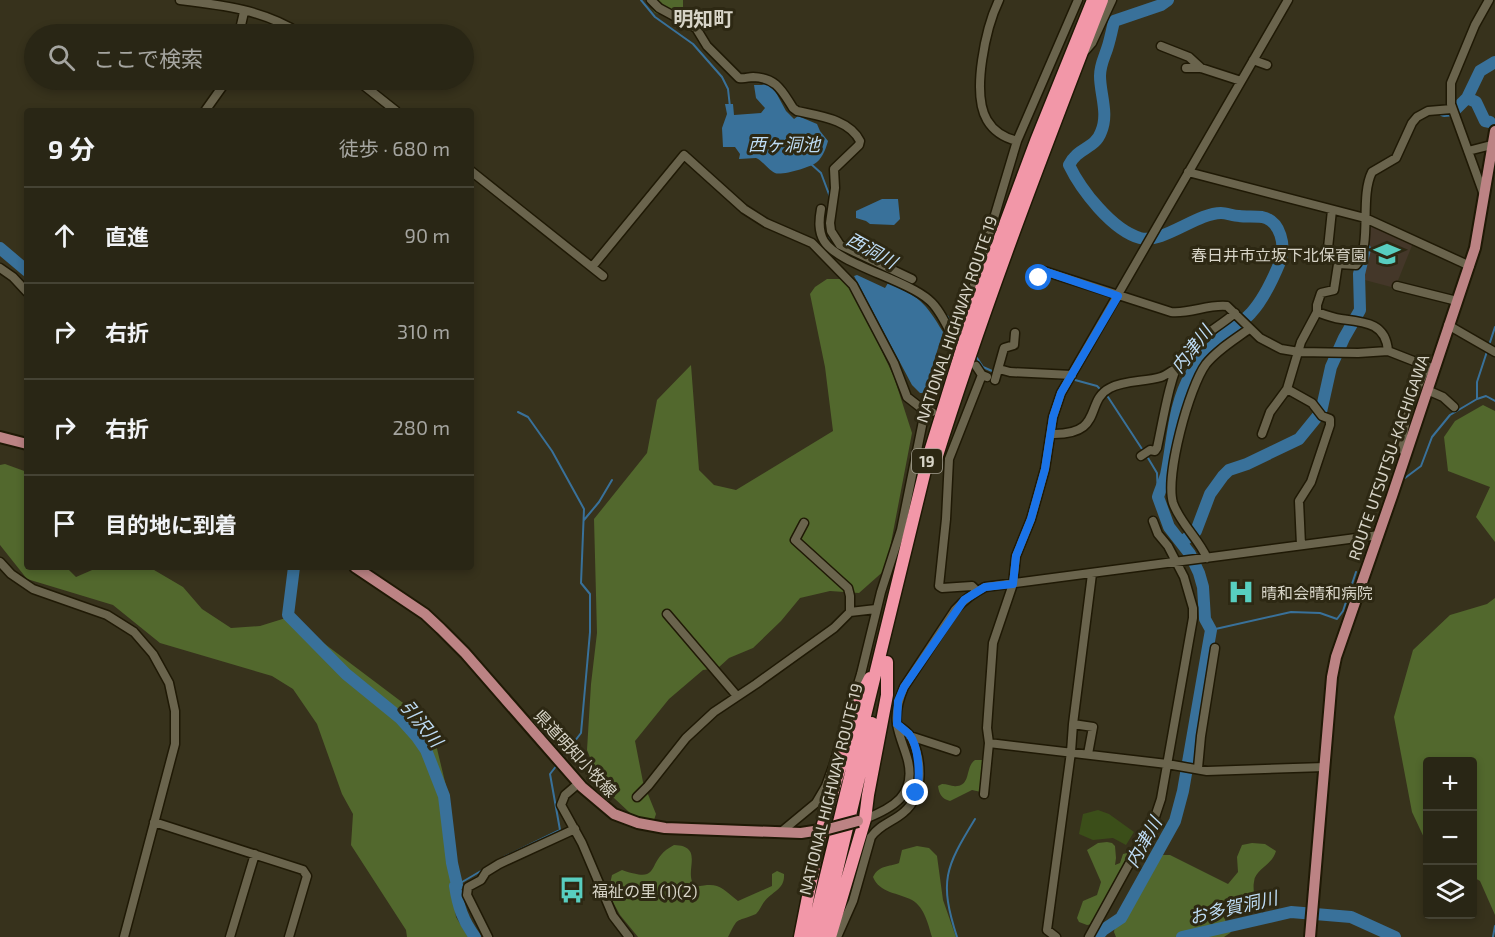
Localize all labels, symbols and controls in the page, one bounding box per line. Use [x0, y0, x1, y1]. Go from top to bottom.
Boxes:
district label: 明知町 [673, 6, 733, 30]
search box [24, 24, 474, 90]
icon: search [45, 41, 78, 74]
text: ここで検索 [93, 45, 203, 71]
text: 9 分 [48, 133, 95, 164]
water label: 西ヶ洞池 [748, 133, 822, 155]
text: 徒歩 · 680 m [339, 136, 450, 160]
street label: NATIONAL HIGHWAY ROUTE 19 [912, 213, 1000, 425]
icon: ahead [48, 219, 81, 252]
text: 直進 [105, 223, 149, 249]
text: 90 m [405, 223, 450, 247]
water label: 西洞川 [843, 227, 903, 274]
school or university icon: 春日井市立坂下北保育園 [1372, 239, 1402, 269]
place label: 春日井市立坂下北保育園 [1191, 245, 1367, 264]
route start [1025, 264, 1051, 290]
icon: right [48, 315, 81, 348]
text: 右折 [105, 319, 149, 345]
text: 310 m [397, 319, 450, 343]
water label: 内津川 [1166, 319, 1218, 377]
street label: ROUTE UTSUTSU-KACHIGAWA [1344, 352, 1432, 562]
icon: right [48, 411, 81, 444]
text: 右折 [105, 415, 149, 441]
text: 280 m [393, 415, 450, 439]
road number: 19 [912, 449, 942, 473]
icon: arrive [48, 507, 81, 540]
text: 目的地に到着 [105, 511, 237, 537]
hospital icon: 晴和会晴和病院 [1226, 577, 1256, 607]
place label: 晴和会晴和病院 [1261, 583, 1373, 602]
street label: NATIONAL HIGHWAY ROUTE 19 [794, 681, 866, 897]
water label: 引沢川 [396, 695, 449, 752]
street label: 県道明知小牧線 [531, 706, 621, 800]
map controls [1423, 757, 1477, 919]
button: + [1423, 757, 1477, 811]
route end [902, 779, 928, 805]
water label: 内津川 [1120, 811, 1167, 871]
button: − [1423, 811, 1477, 865]
button: layers [1423, 865, 1477, 919]
bus stop icon: 福祉の里 (1)(2) [557, 875, 587, 905]
place label: 福祉の里 (1)(2) [592, 881, 698, 900]
water label: お多賀洞川 [1187, 886, 1281, 928]

